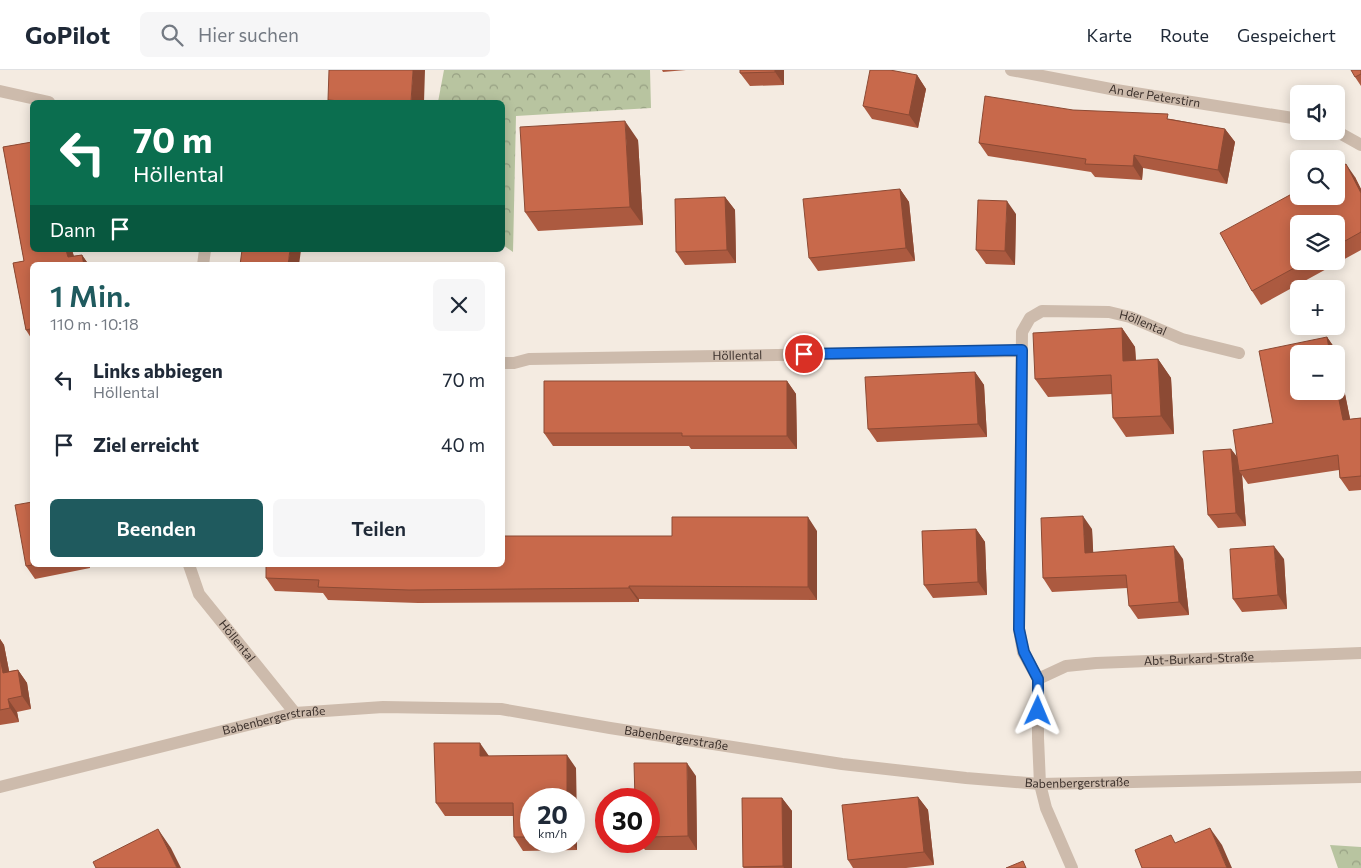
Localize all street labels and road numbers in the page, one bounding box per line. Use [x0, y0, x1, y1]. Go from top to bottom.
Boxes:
street label: An der Peterstirn [1108, 81, 1202, 109]
street label: Höllental [1118, 307, 1169, 338]
street label: Höllental [712, 347, 762, 362]
street label: Höllental [217, 617, 259, 664]
street label: Abt-Burkard-Straße [1143, 649, 1254, 667]
street label: Babenbergerstraße [221, 703, 326, 737]
street label: Babenbergerstraße [623, 722, 729, 752]
street label: Babenbergerstraße [1024, 774, 1130, 790]

